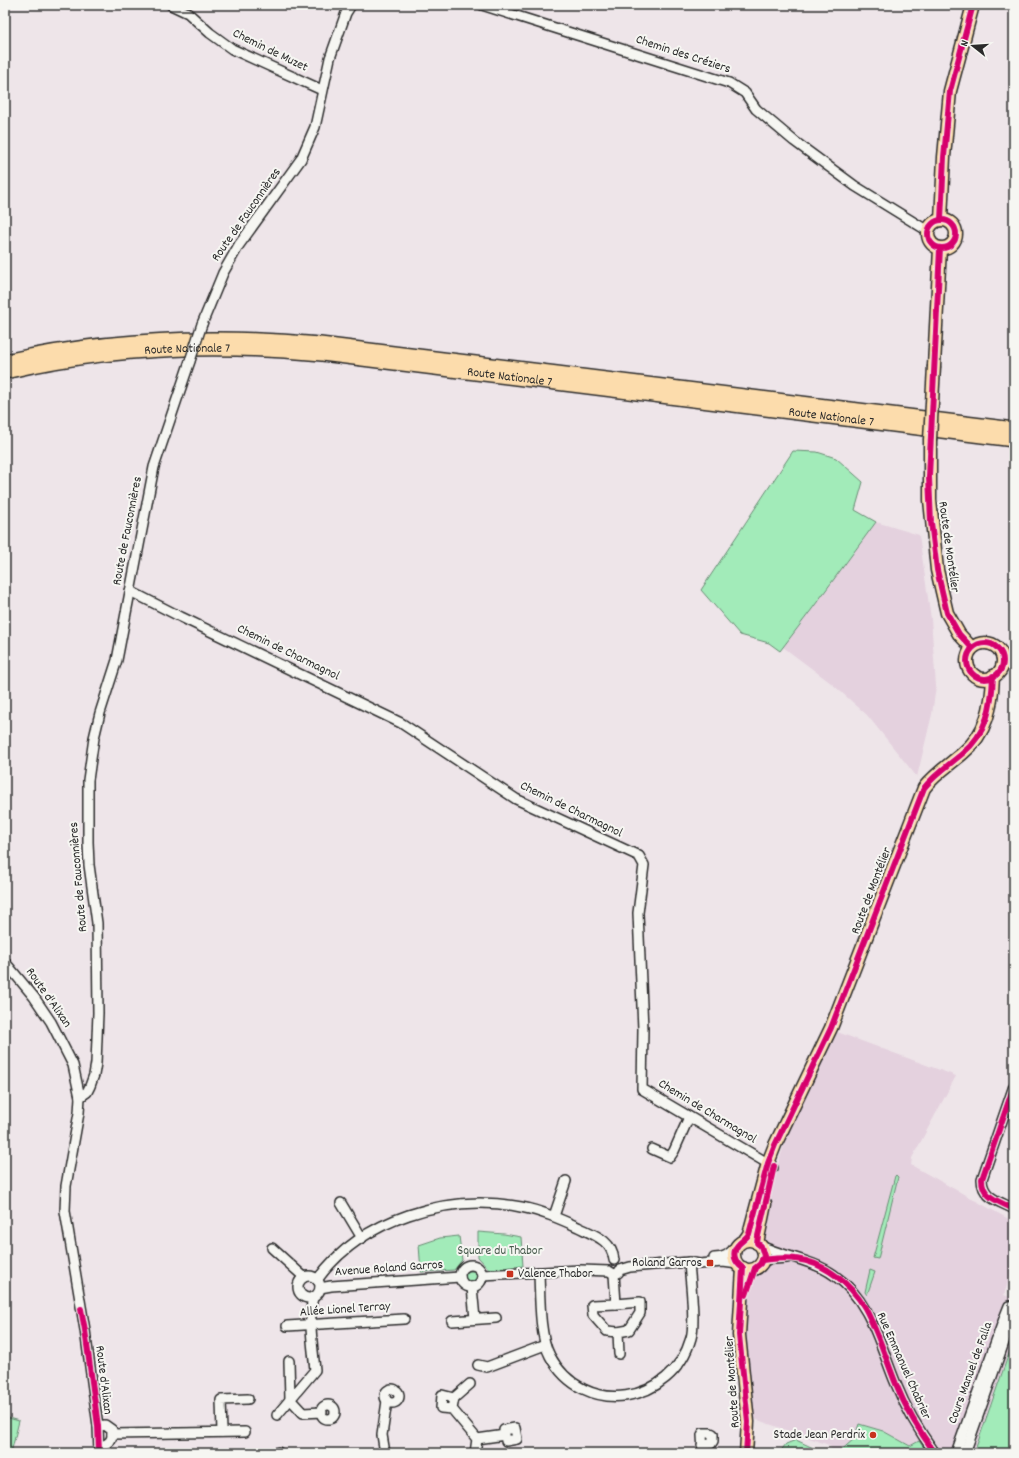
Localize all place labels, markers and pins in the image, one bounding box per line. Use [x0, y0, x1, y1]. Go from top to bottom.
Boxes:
place label: Roland Garros [632, 1254, 702, 1273]
marker: Roland Garros [705, 1258, 715, 1268]
place label: Valence Thabor [518, 1265, 593, 1284]
marker: Valence Thabor [505, 1269, 515, 1279]
place label: Stade Jean Perdrix [773, 1426, 865, 1445]
marker: Stade Jean Perdrix [868, 1430, 878, 1440]

